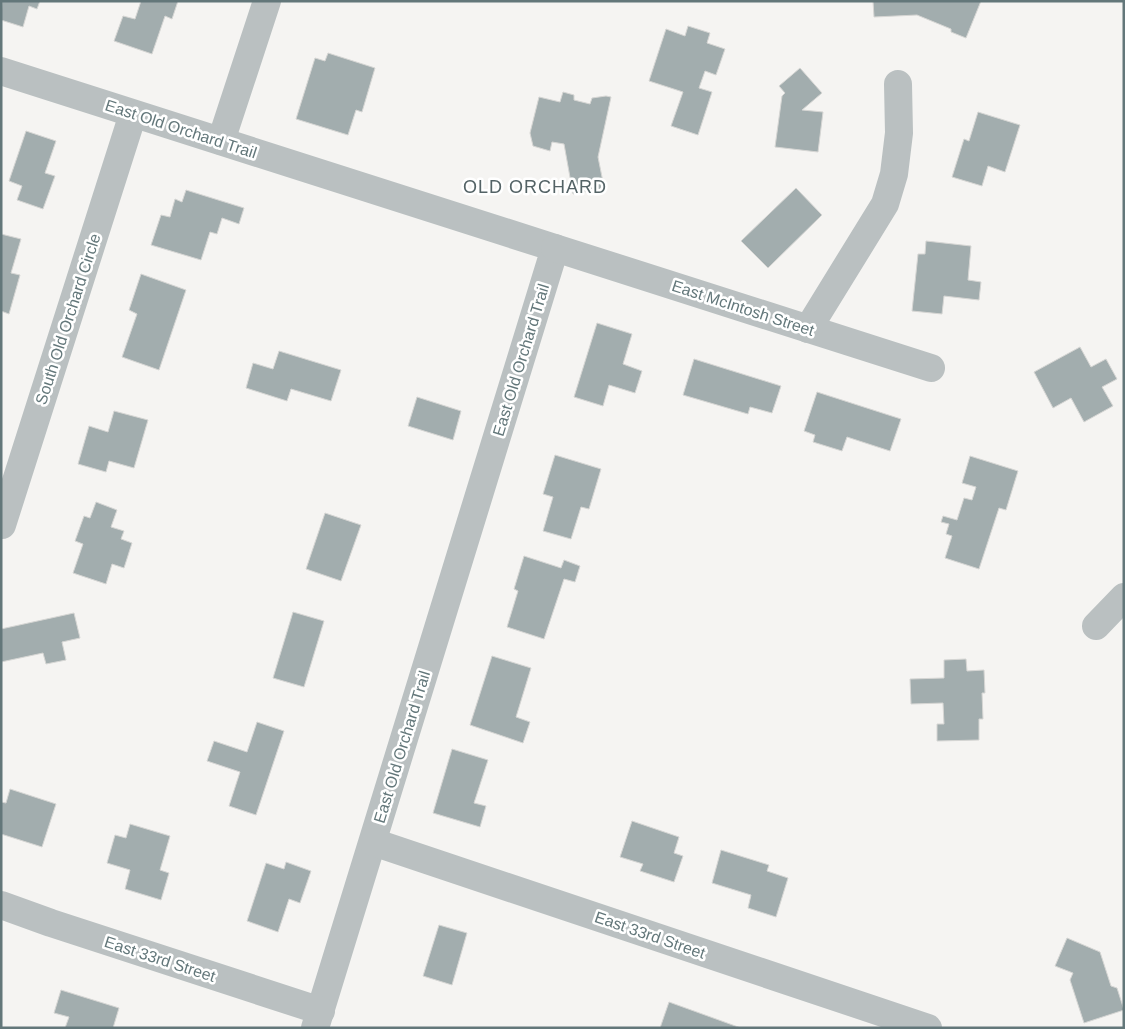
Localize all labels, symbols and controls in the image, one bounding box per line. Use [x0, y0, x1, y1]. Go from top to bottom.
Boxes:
street label: East Old Orchard Trail [103, 96, 259, 162]
district label: OLD ORCHARD [463, 177, 607, 197]
street label: South Old Orchard Circle [32, 231, 104, 407]
street label: East McIntosh Street [670, 277, 817, 339]
street label: East Old Orchard Trail [490, 282, 552, 438]
street label: East Old Orchard Trail [371, 669, 433, 825]
street label: East 33rd Street [593, 908, 708, 962]
street label: East 33rd Street [102, 933, 218, 985]

